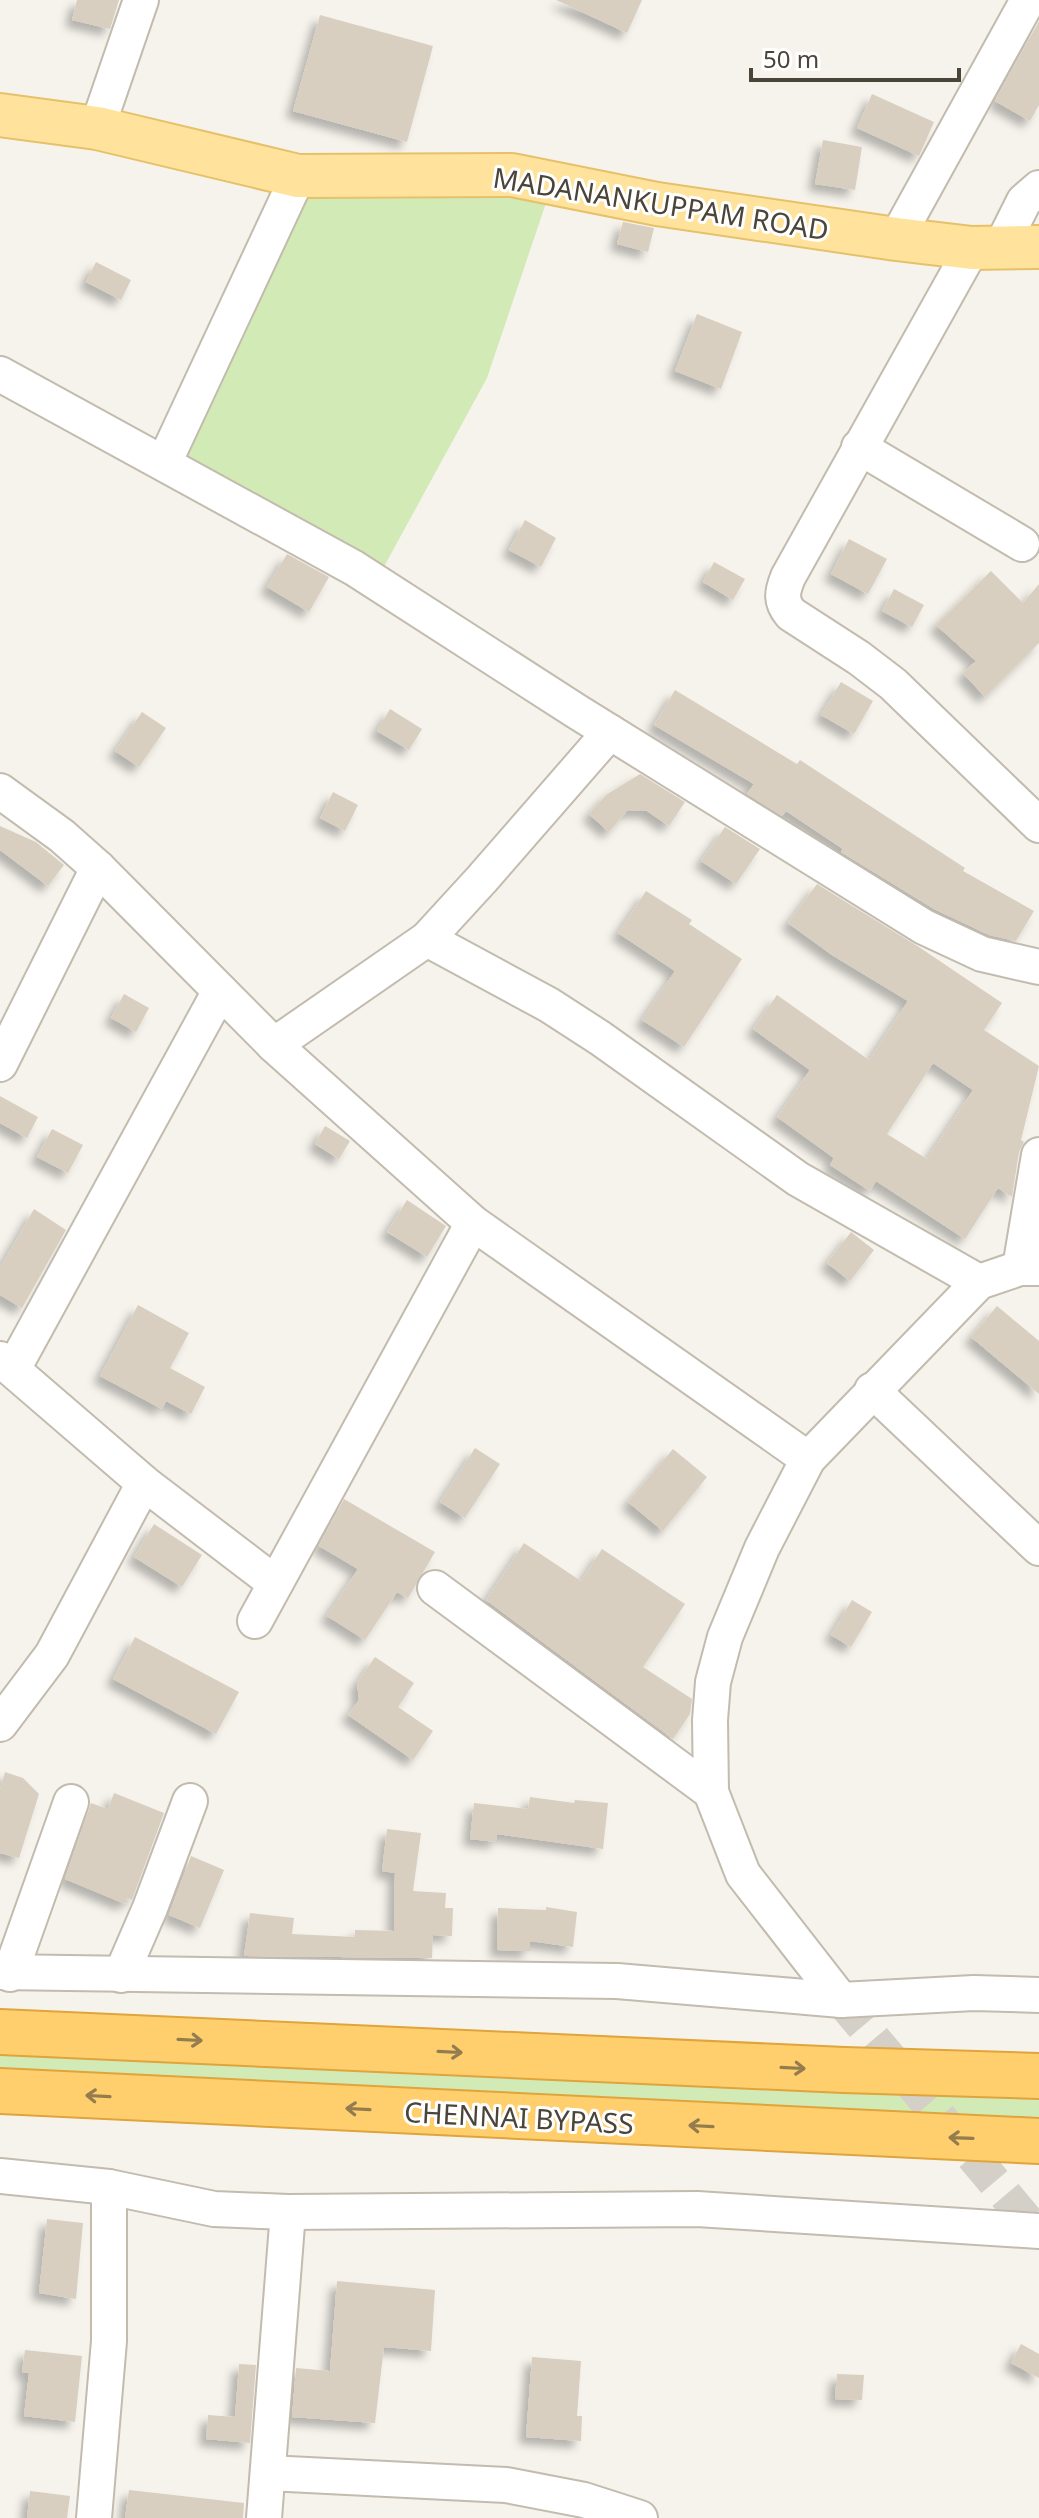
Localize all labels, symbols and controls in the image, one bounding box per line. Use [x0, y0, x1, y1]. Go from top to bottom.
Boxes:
scale bar [751, 32, 959, 82]
text: 50 m [763, 42, 819, 75]
street label: MADANANKUPPAM ROAD [490, 158, 832, 248]
one-way arrow [176, 2033, 203, 2048]
one-way arrow [436, 2045, 463, 2060]
one-way arrow [779, 2061, 806, 2076]
one-way arrow [85, 2088, 112, 2103]
street label: CHENNAI BYPASS [403, 2092, 635, 2142]
one-way arrow [345, 2102, 372, 2117]
one-way arrow [688, 2119, 715, 2134]
one-way arrow [948, 2131, 975, 2146]

